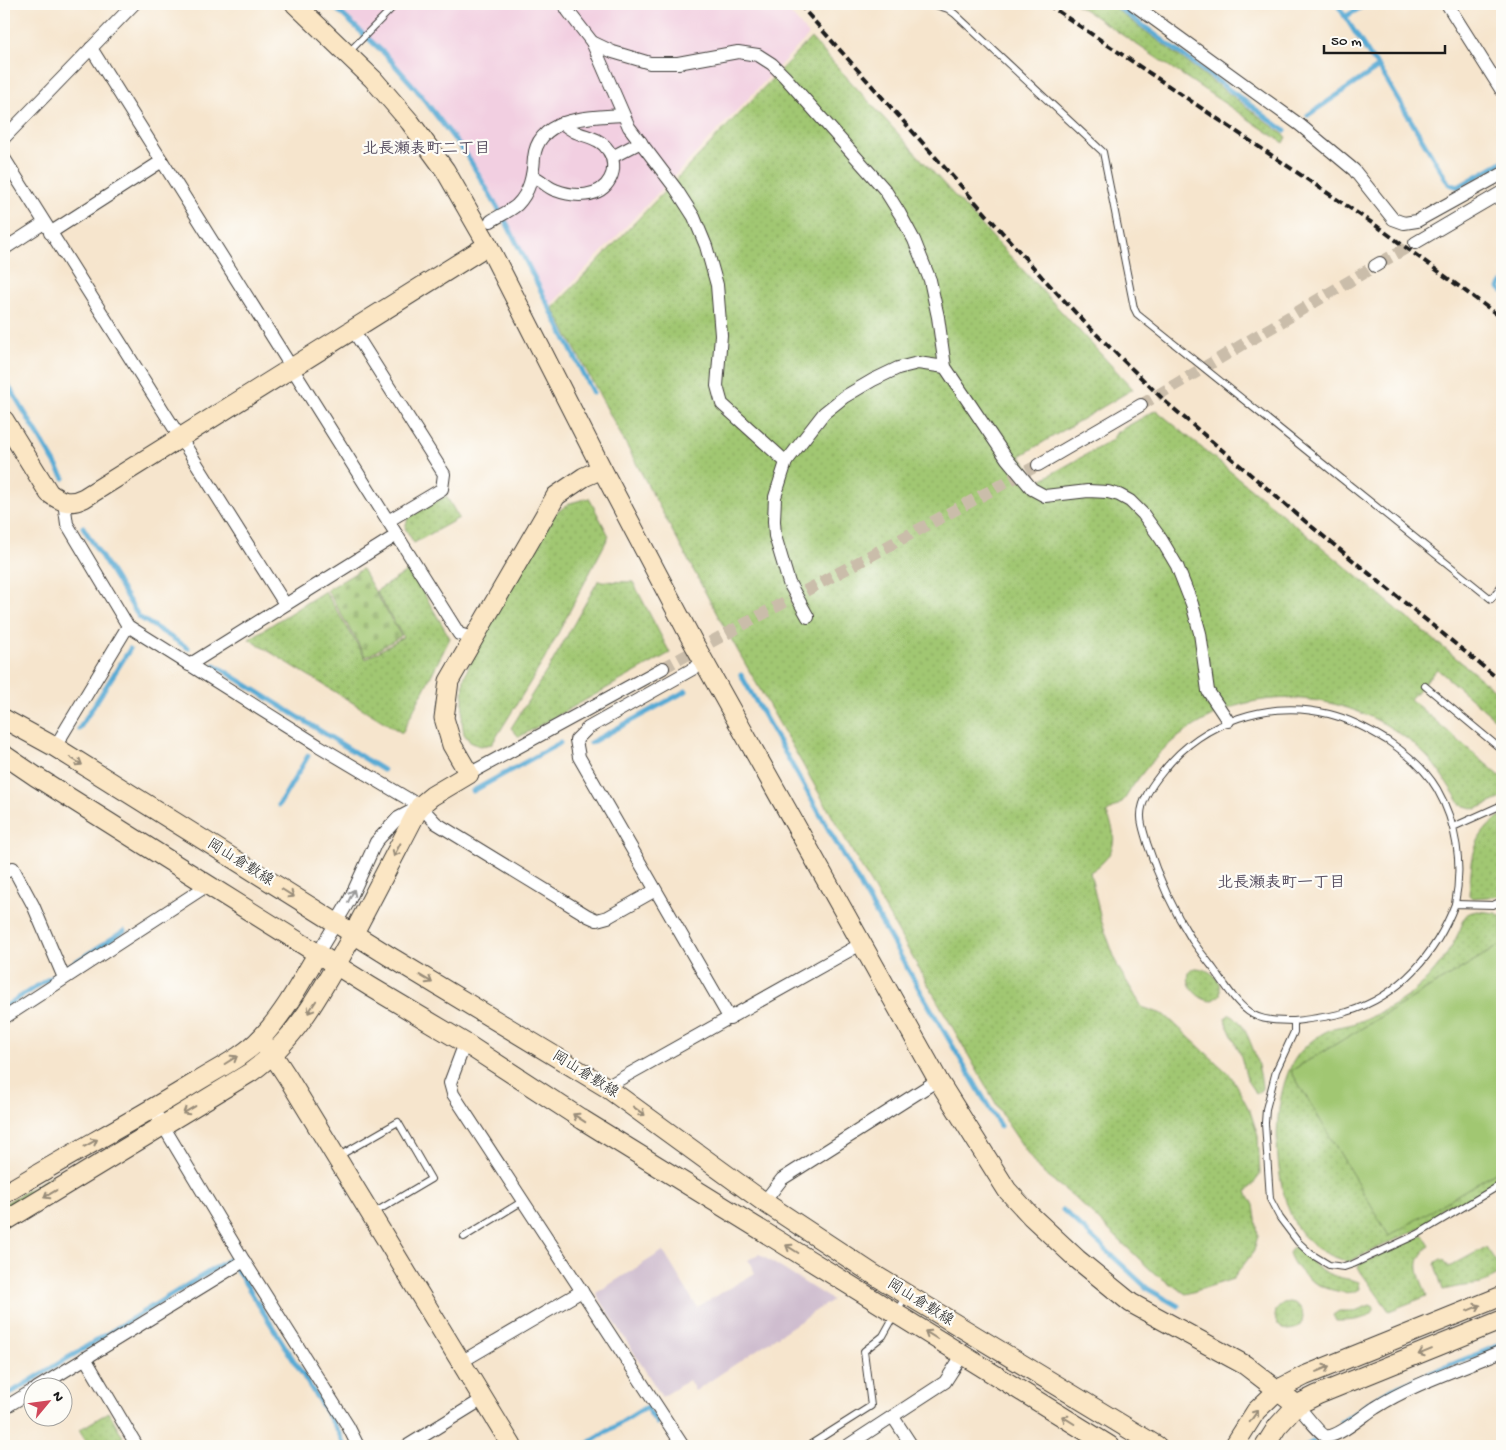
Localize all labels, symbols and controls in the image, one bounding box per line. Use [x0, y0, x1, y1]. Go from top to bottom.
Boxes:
scale bar [1324, 22, 1445, 54]
text: 50 m [1331, 33, 1362, 51]
district label: 北長瀬表町二丁目 [362, 139, 490, 160]
one-way arrow [69, 756, 83, 766]
street label: 岡山倉敷線 [203, 835, 277, 891]
one-way arrow [392, 842, 401, 857]
district label: 北長瀬表町一丁目 [1217, 873, 1345, 894]
one-way arrow [281, 888, 295, 898]
one-way arrow [347, 889, 356, 904]
one-way arrow [419, 974, 433, 984]
one-way arrow [306, 1000, 317, 1014]
street label: 岡山倉敷線 [548, 1047, 622, 1103]
one-way arrow [224, 1055, 238, 1066]
one-way arrow [182, 1105, 196, 1115]
one-way arrow [631, 1106, 645, 1116]
one-way arrow [573, 1113, 587, 1123]
one-way arrow [84, 1138, 99, 1148]
one-way arrow [43, 1190, 57, 1200]
one-way arrow [786, 1244, 800, 1254]
street label: 岡山倉敷線 [883, 1275, 957, 1331]
one-way arrow [1466, 1303, 1481, 1313]
one-way arrow [924, 1329, 938, 1339]
one-way arrow [1418, 1347, 1433, 1357]
one-way arrow [1315, 1364, 1330, 1373]
north arrow [22, 1378, 72, 1428]
text: N [48, 1389, 67, 1405]
one-way arrow [1249, 1409, 1259, 1423]
one-way arrow [1062, 1415, 1076, 1425]

